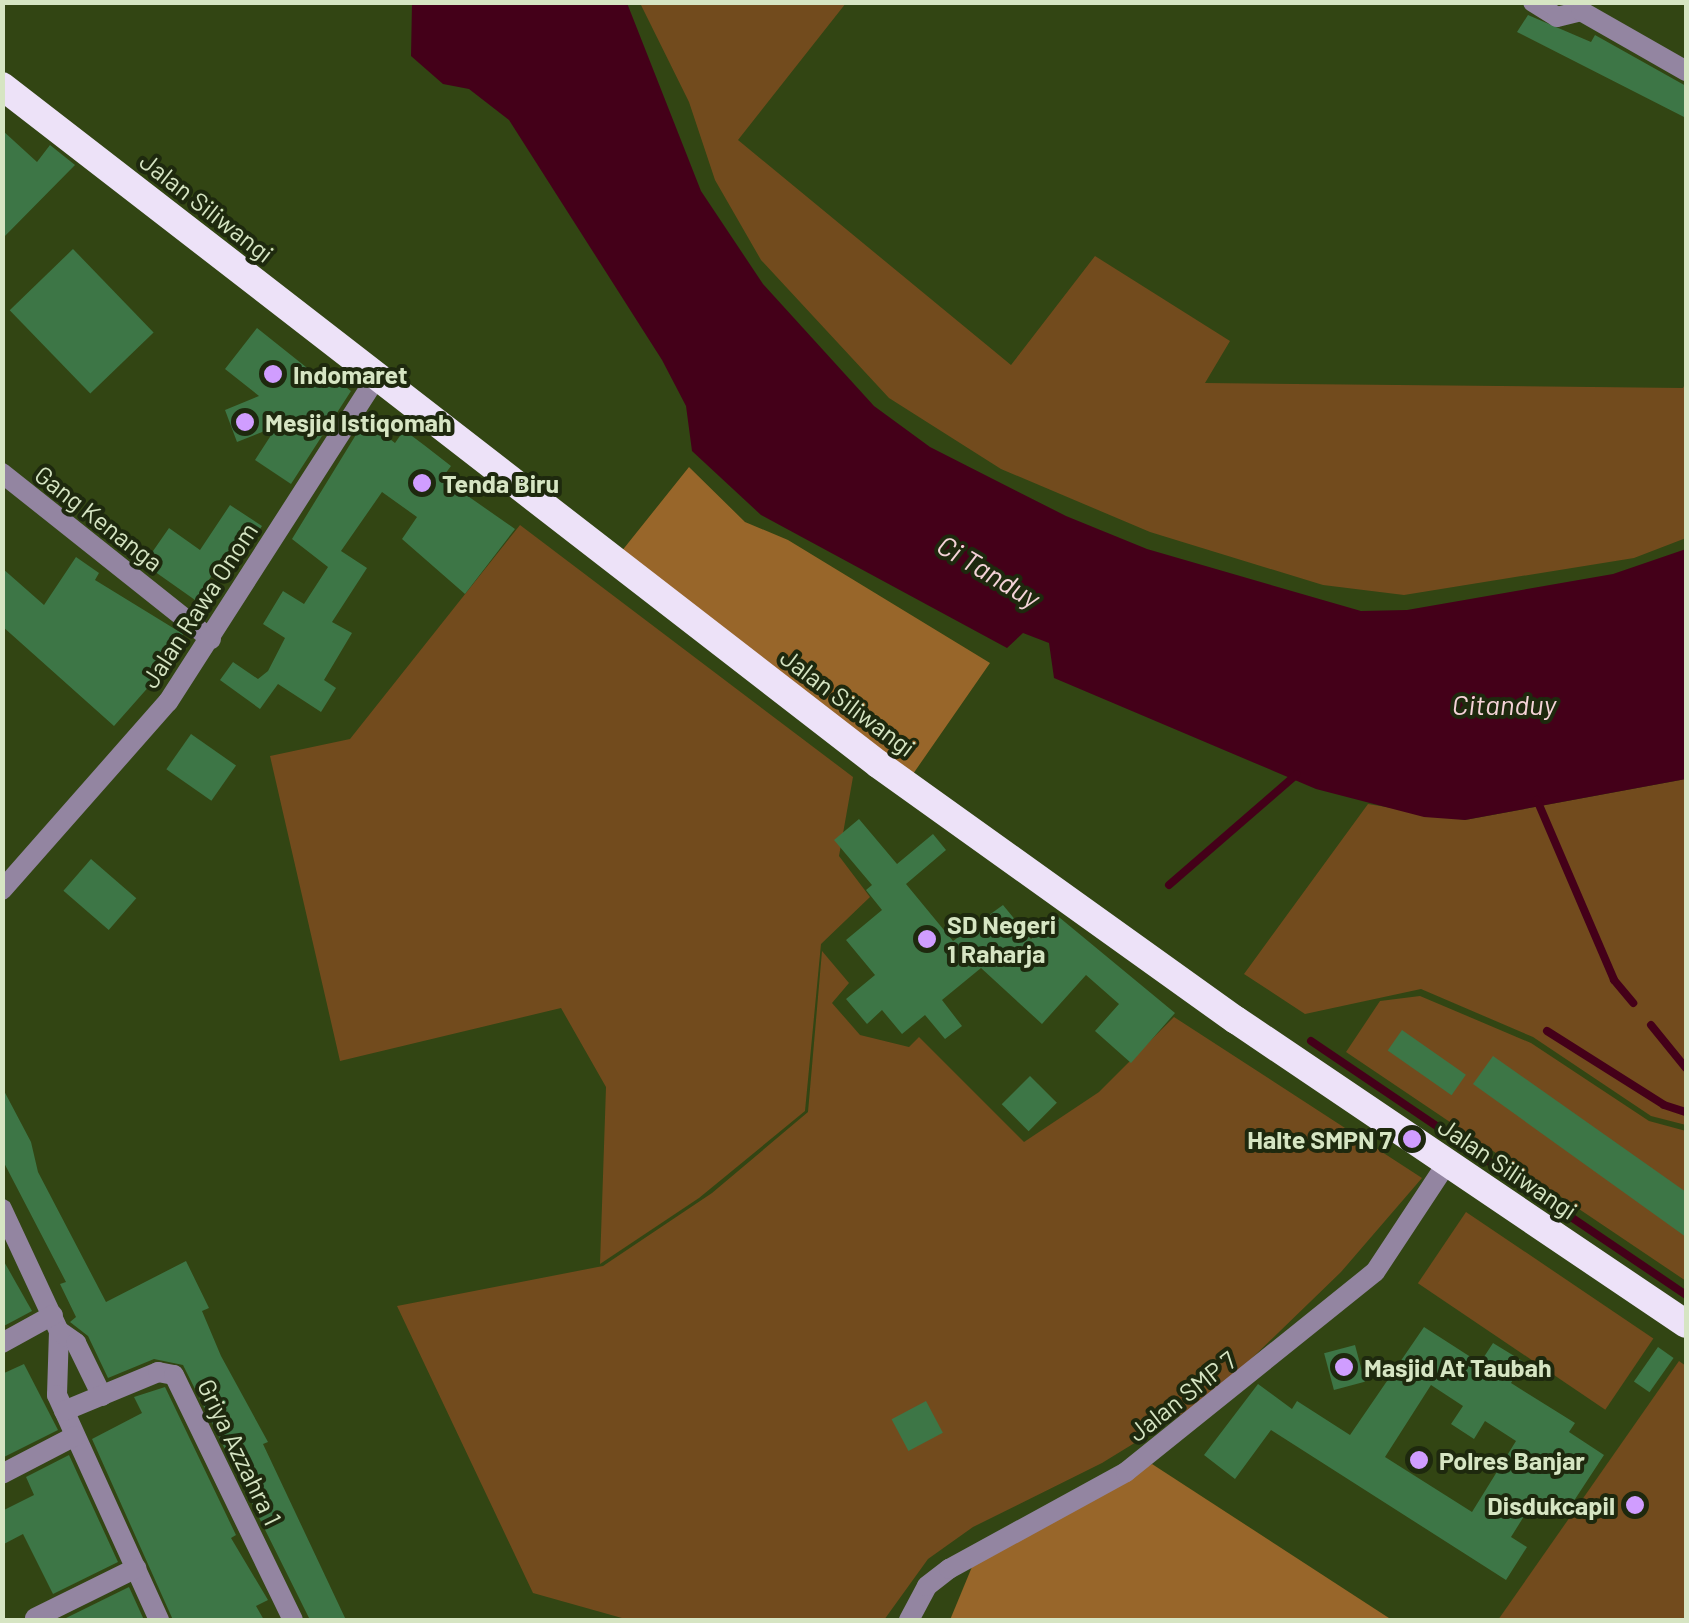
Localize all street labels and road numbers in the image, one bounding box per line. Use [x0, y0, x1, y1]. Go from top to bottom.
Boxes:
street label: Jalan Siliwangi [134, 146, 280, 268]
street label: Gang Kenanga [29, 459, 169, 577]
street label: Jalan Rawa Onom [134, 517, 264, 693]
street label: Jalan Siliwangi [775, 642, 921, 762]
street label: Jalan Siliwangi [1433, 1111, 1583, 1225]
street label: Jalan SMP 7 [1122, 1345, 1242, 1447]
street label: Griya Azzahra 1 [192, 1374, 288, 1530]

